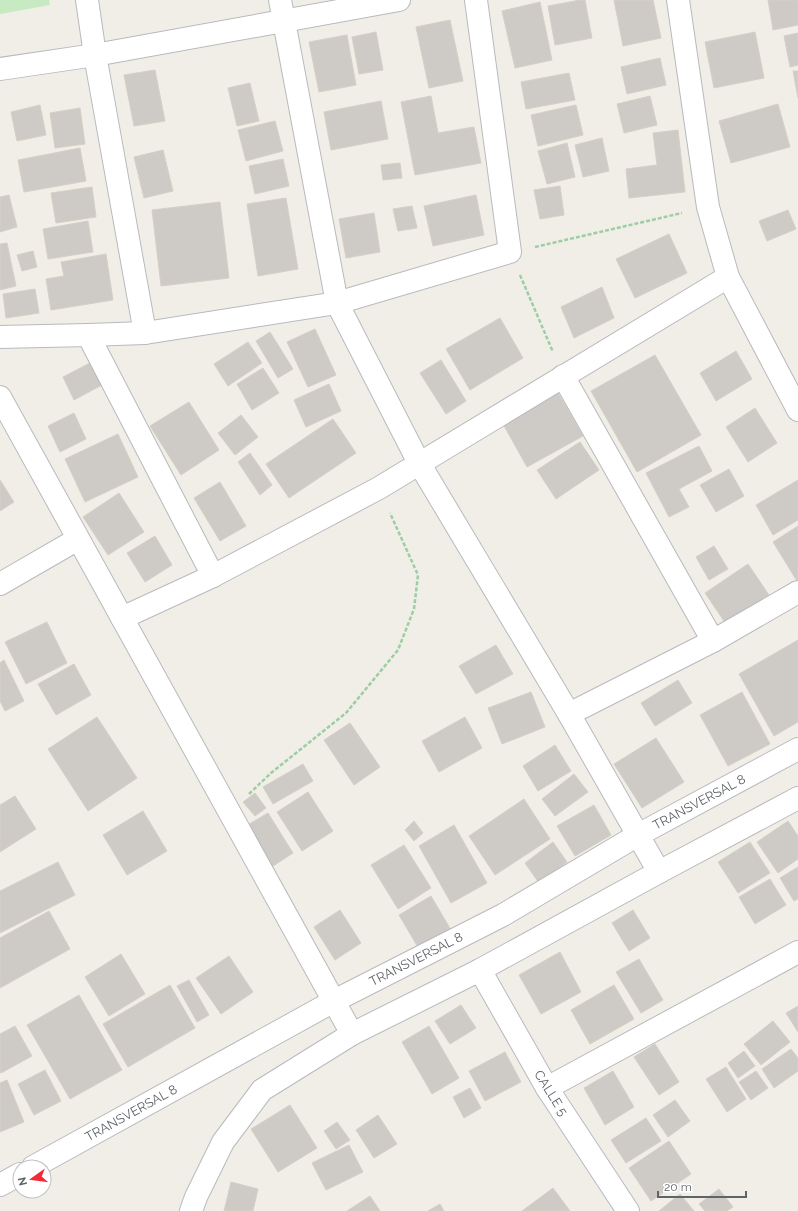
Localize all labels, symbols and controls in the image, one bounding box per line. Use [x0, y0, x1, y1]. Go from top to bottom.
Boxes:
street label: TRANSVERSAL 8 [650, 771, 748, 833]
street label: TRANSVERSAL 8 [367, 929, 465, 989]
street label: CALLE 5 [531, 1067, 571, 1119]
street label: TRANSVERSAL 8 [82, 1081, 180, 1144]
north arrow [12, 1159, 52, 1199]
scale bar [658, 1173, 746, 1199]
text: N [15, 1176, 30, 1187]
text: 20 m [664, 1180, 692, 1194]

